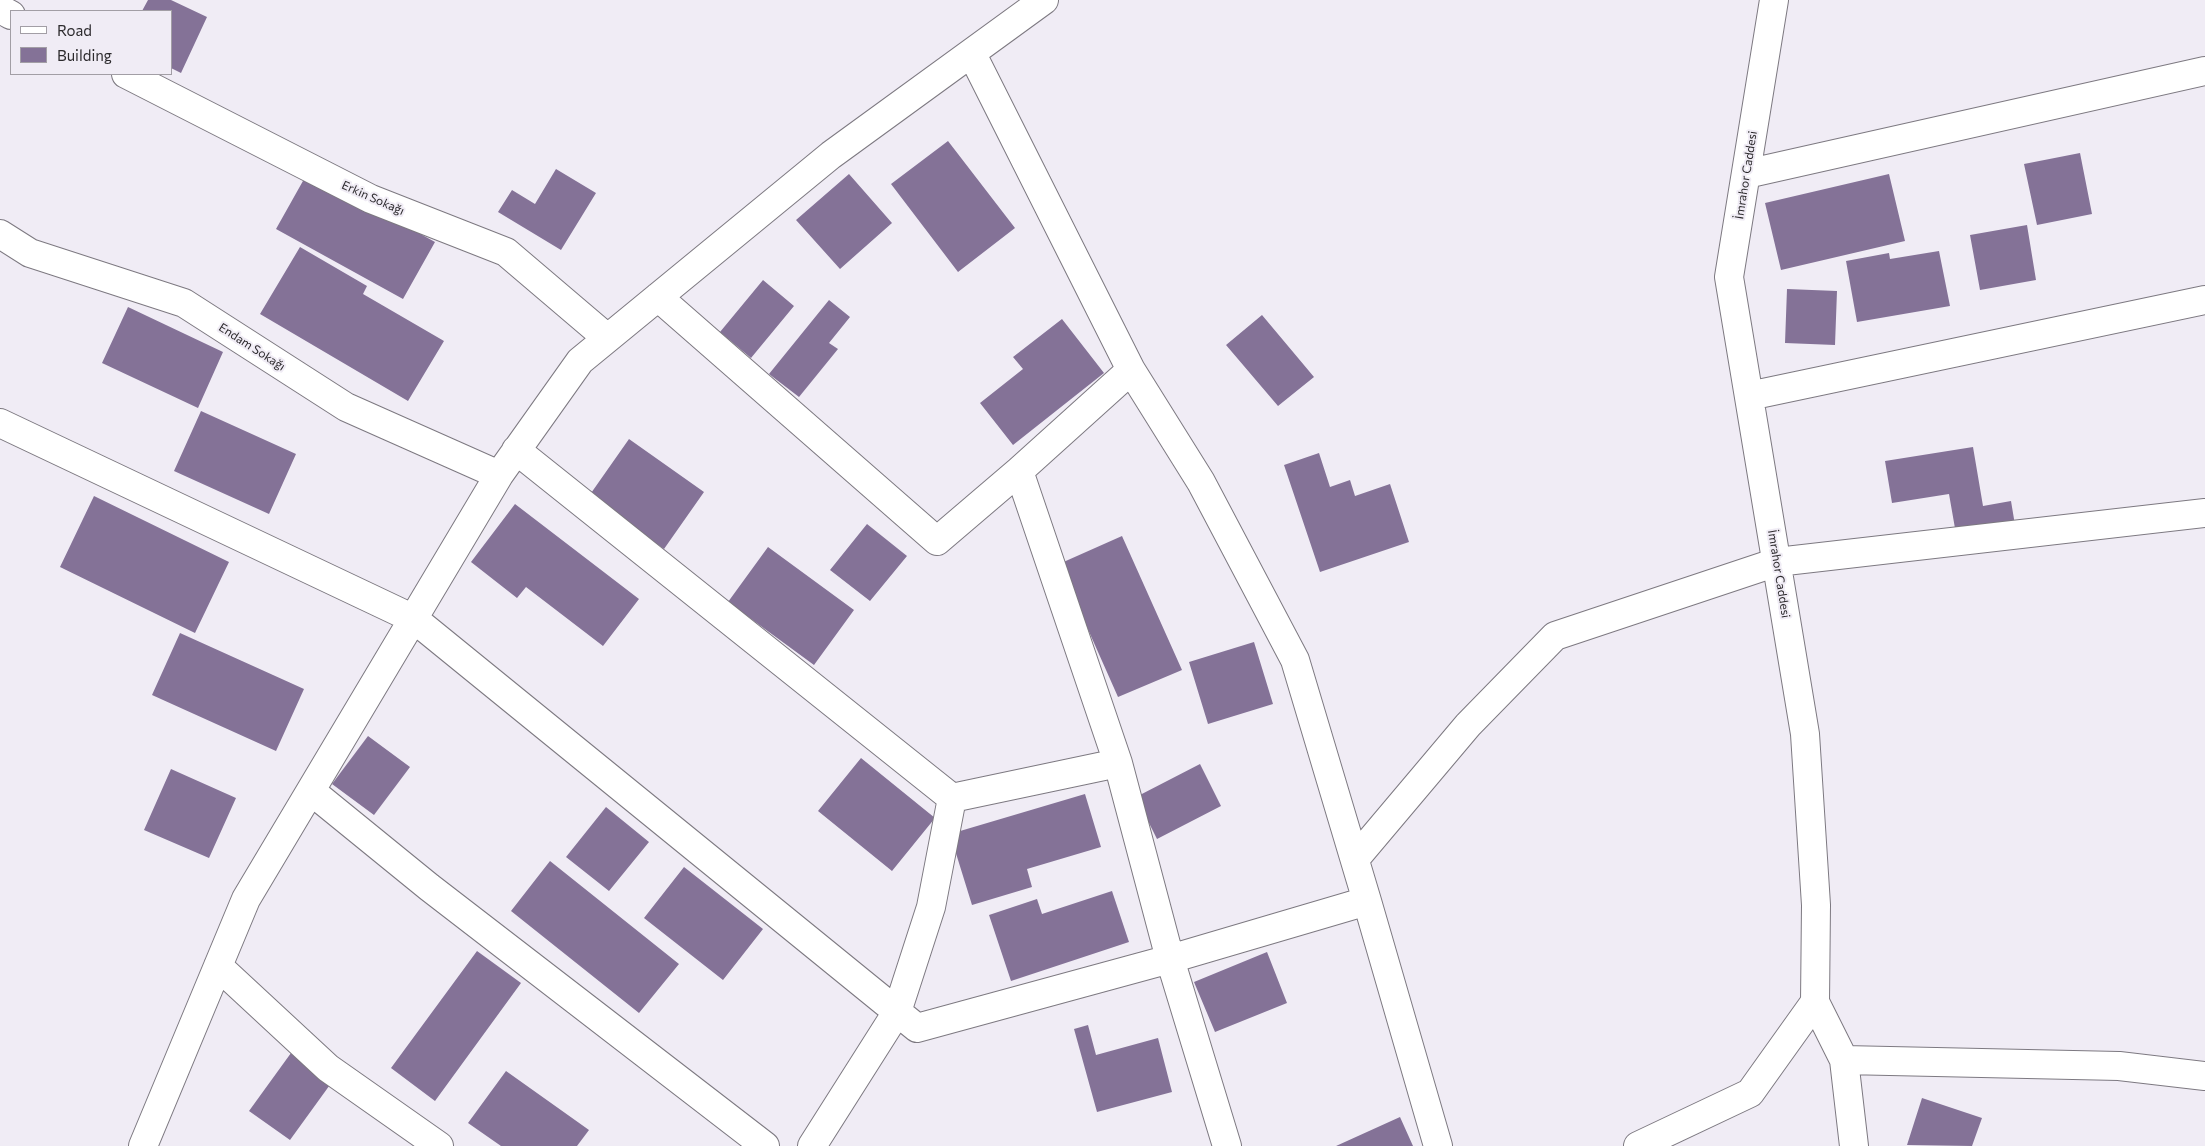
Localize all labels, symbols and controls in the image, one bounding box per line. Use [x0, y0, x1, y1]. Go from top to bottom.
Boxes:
legend [10, 10, 172, 75]
text: Road [57, 21, 92, 39]
text: Building [57, 46, 112, 64]
street label: İmrahor Caddesi [1732, 130, 1760, 220]
street label: Erkin Sokağı [339, 178, 407, 218]
street label: Endam Sokağı [216, 320, 288, 374]
street label: İmrahor Caddesi [1765, 529, 1793, 619]

